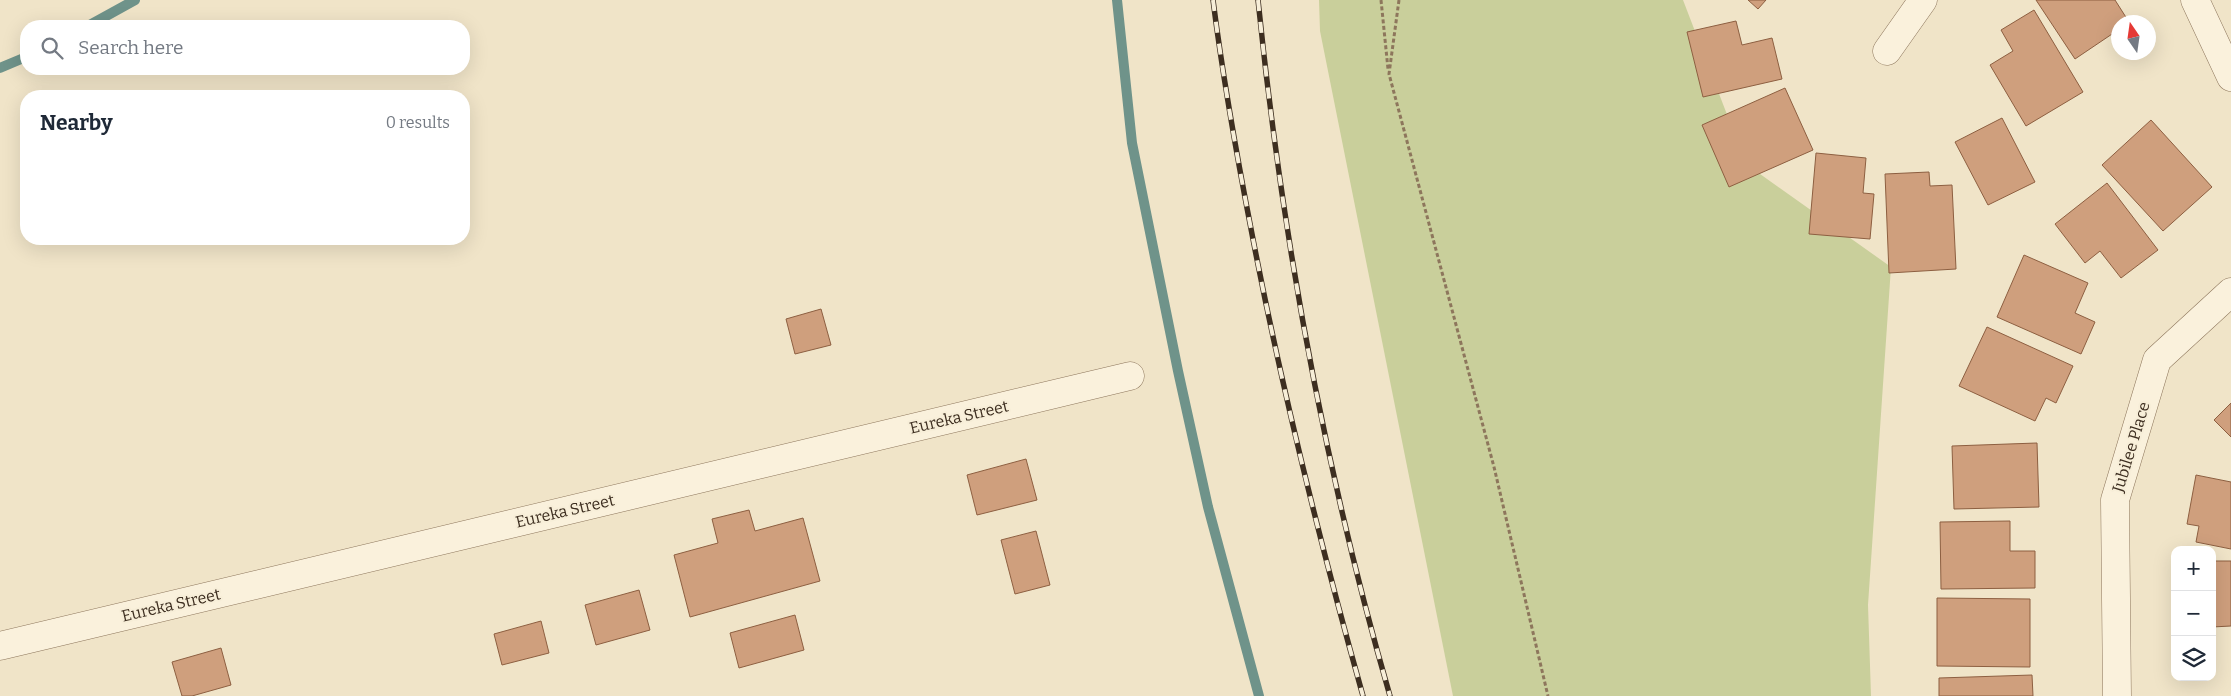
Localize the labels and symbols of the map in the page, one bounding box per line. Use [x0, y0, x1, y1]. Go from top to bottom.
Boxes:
north arrow [2111, 15, 2156, 60]
street label: Eureka Street [908, 396, 1010, 438]
street label: Jubilee Place [2108, 400, 2154, 495]
street label: Eureka Street [514, 490, 616, 532]
street label: Eureka Street [120, 584, 222, 626]

